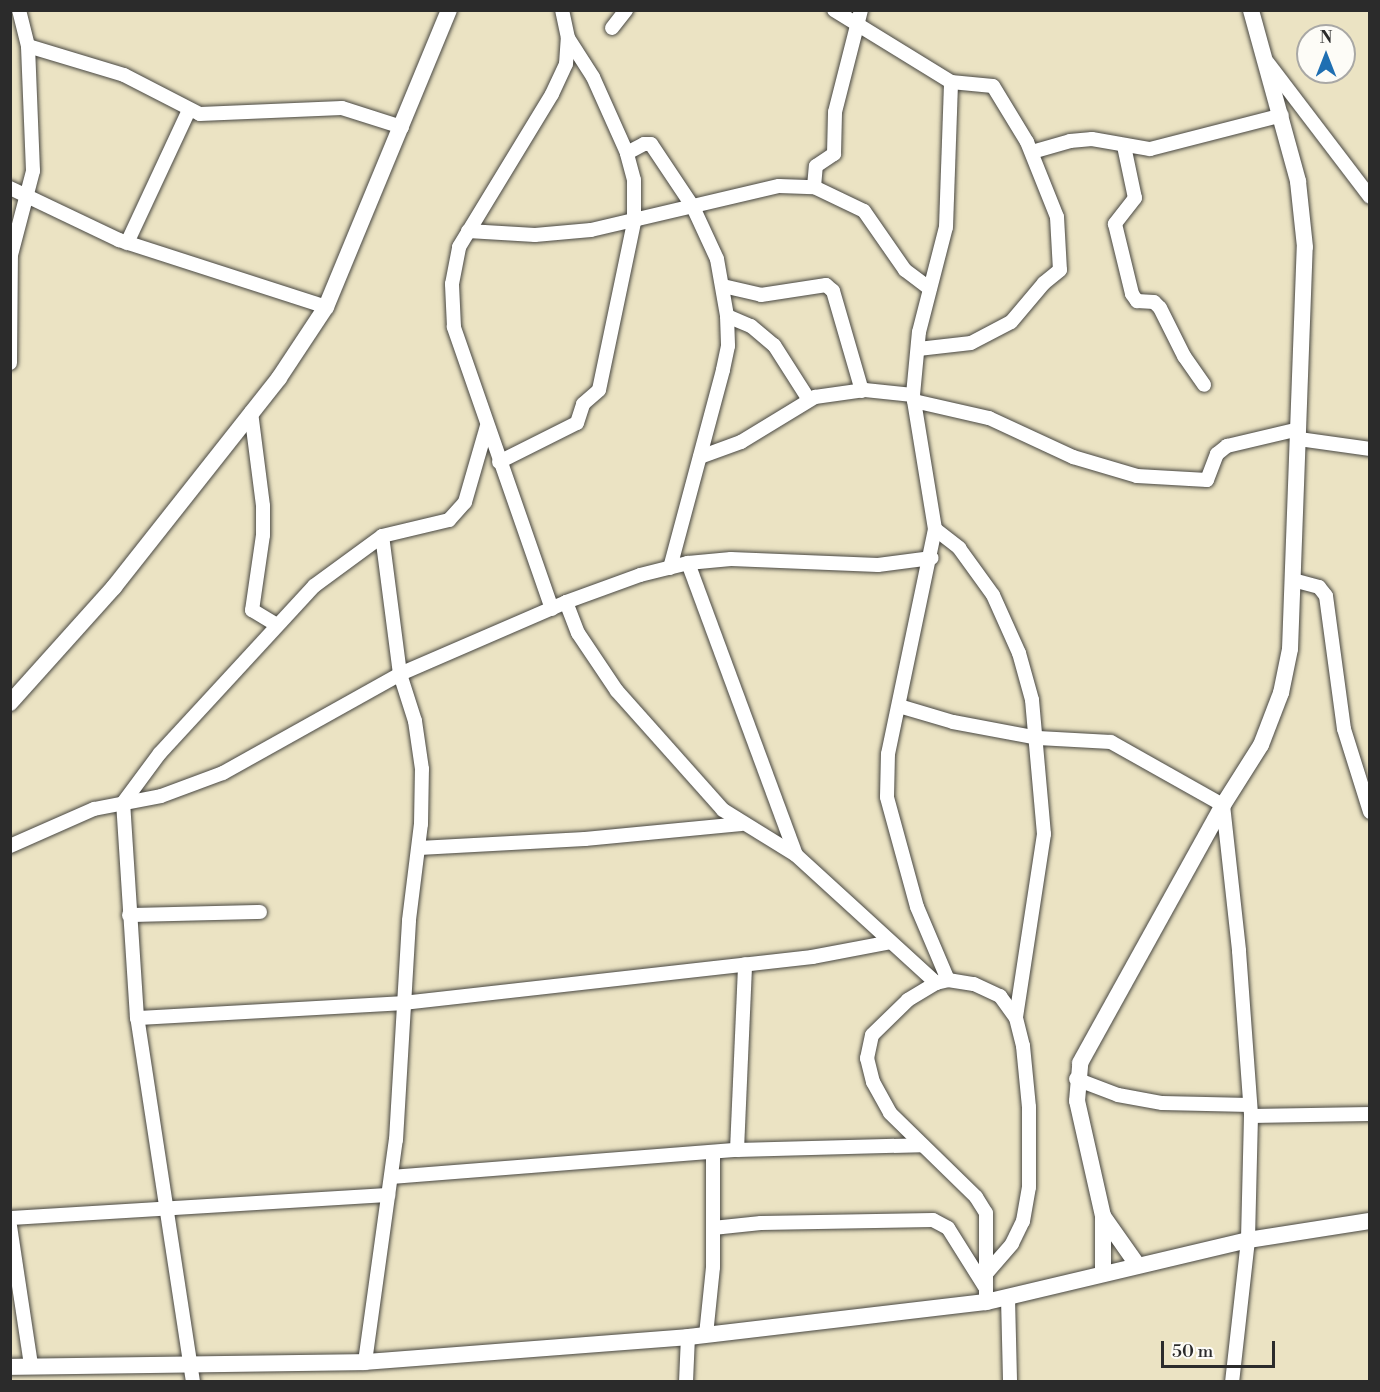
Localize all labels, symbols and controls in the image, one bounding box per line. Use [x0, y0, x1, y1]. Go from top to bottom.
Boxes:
north arrow [1296, 24, 1356, 84]
text: N [1320, 28, 1332, 48]
scale bar [1164, 1329, 1278, 1367]
text: 50 m [1172, 1340, 1213, 1363]

